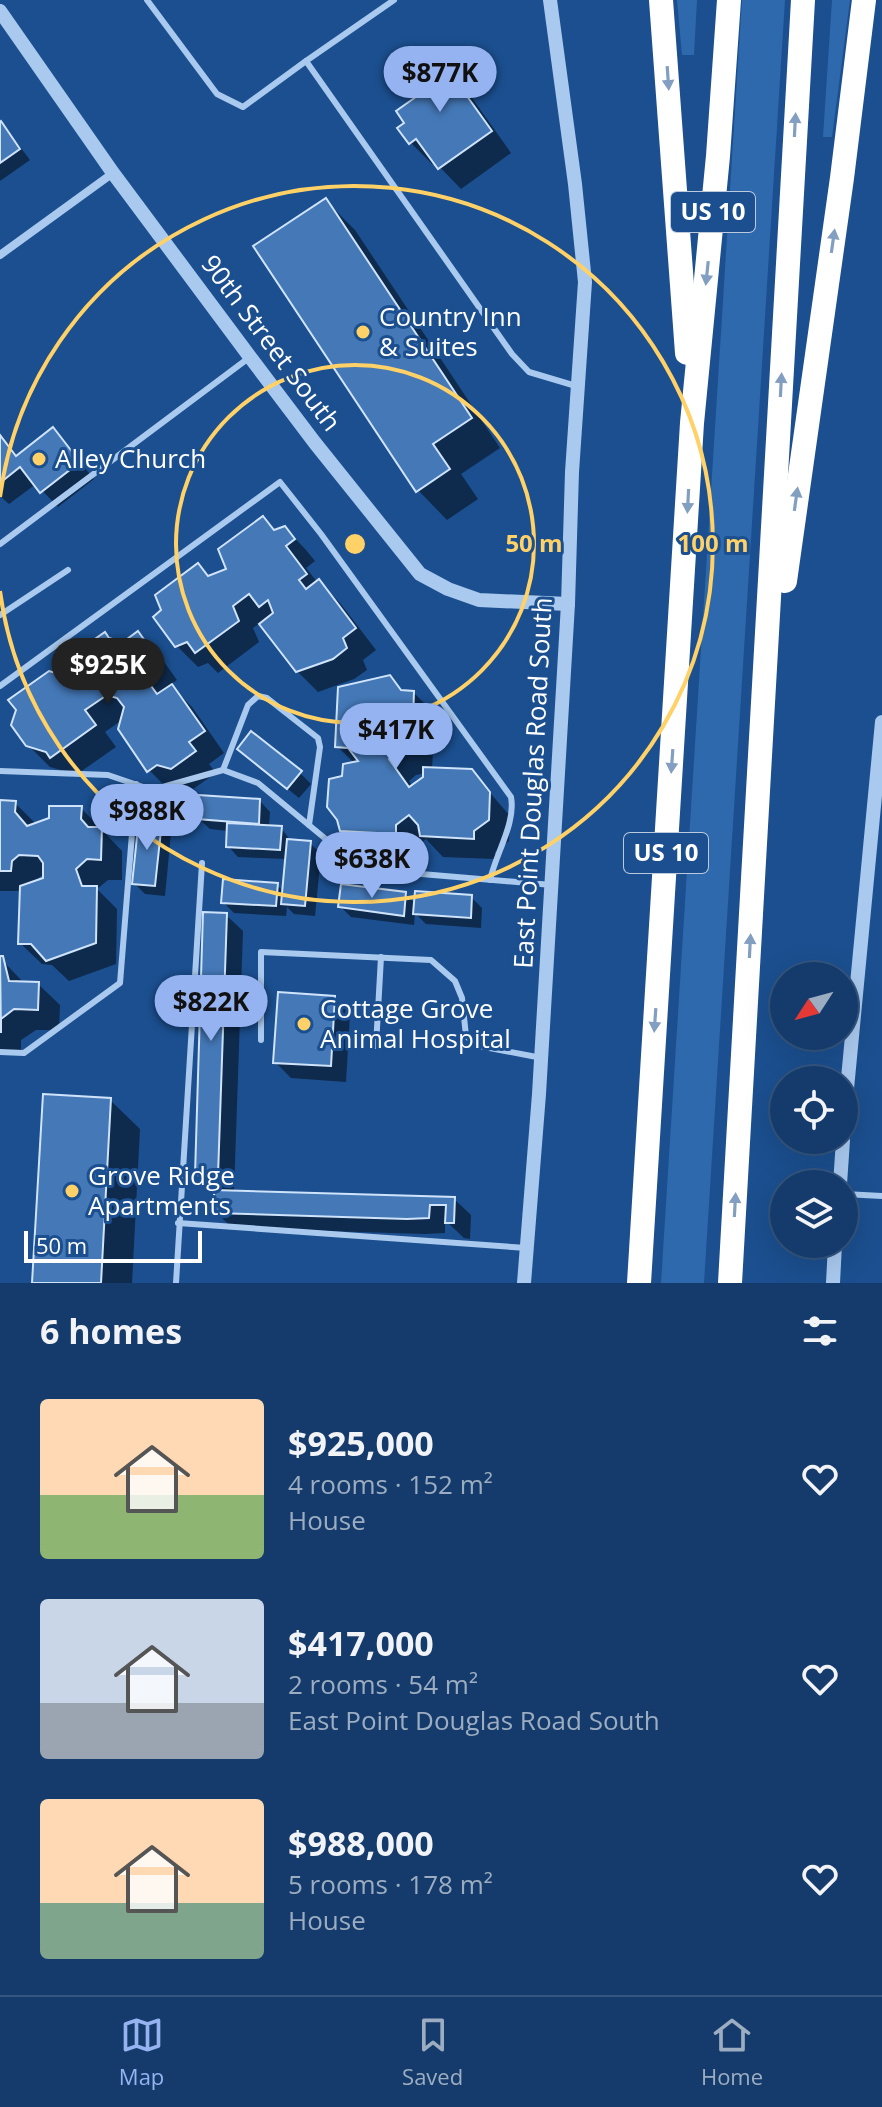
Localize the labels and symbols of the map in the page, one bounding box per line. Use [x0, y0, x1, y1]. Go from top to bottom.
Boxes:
pin: $877K [384, 46, 496, 114]
one-way arrow [662, 66, 675, 91]
one-way arrow [789, 112, 802, 137]
road number: US 10 [671, 192, 755, 232]
one-way arrow [827, 228, 840, 253]
street label: 90th Street South [194, 247, 350, 438]
one-way arrow [700, 261, 713, 286]
place label: Country Inn & Suites [379, 298, 522, 364]
marker: Country Inn & Suites [354, 323, 372, 341]
one-way arrow [775, 372, 788, 397]
place label: Alley Church [55, 440, 206, 476]
marker: Alley Church [30, 450, 48, 468]
one-way arrow [790, 486, 803, 511]
one-way arrow [681, 489, 694, 514]
text: 50 m [505, 526, 563, 559]
text: 100 m [678, 526, 748, 559]
centre of rings [341, 530, 369, 558]
street label: East Point Douglas Road South [504, 596, 560, 969]
pin: $925K [52, 638, 164, 706]
pin: $417K [340, 703, 452, 771]
one-way arrow [665, 749, 678, 774]
pin: $988K [91, 784, 203, 852]
pin: $638K [316, 832, 428, 900]
road number: US 10 [624, 833, 708, 873]
one-way arrow [743, 933, 756, 958]
north arrow [770, 962, 858, 1050]
pin: $822K [155, 975, 267, 1043]
place label: Cottage Grove Animal Hospital [320, 990, 511, 1056]
one-way arrow [648, 1008, 661, 1033]
marker: Cottage Grove Animal Hospital [295, 1015, 313, 1033]
place label: Grove Ridge Apartments [88, 1157, 235, 1223]
marker: Grove Ridge Apartments [63, 1182, 81, 1200]
one-way arrow [728, 1192, 741, 1217]
scale bar [24, 1227, 202, 1263]

